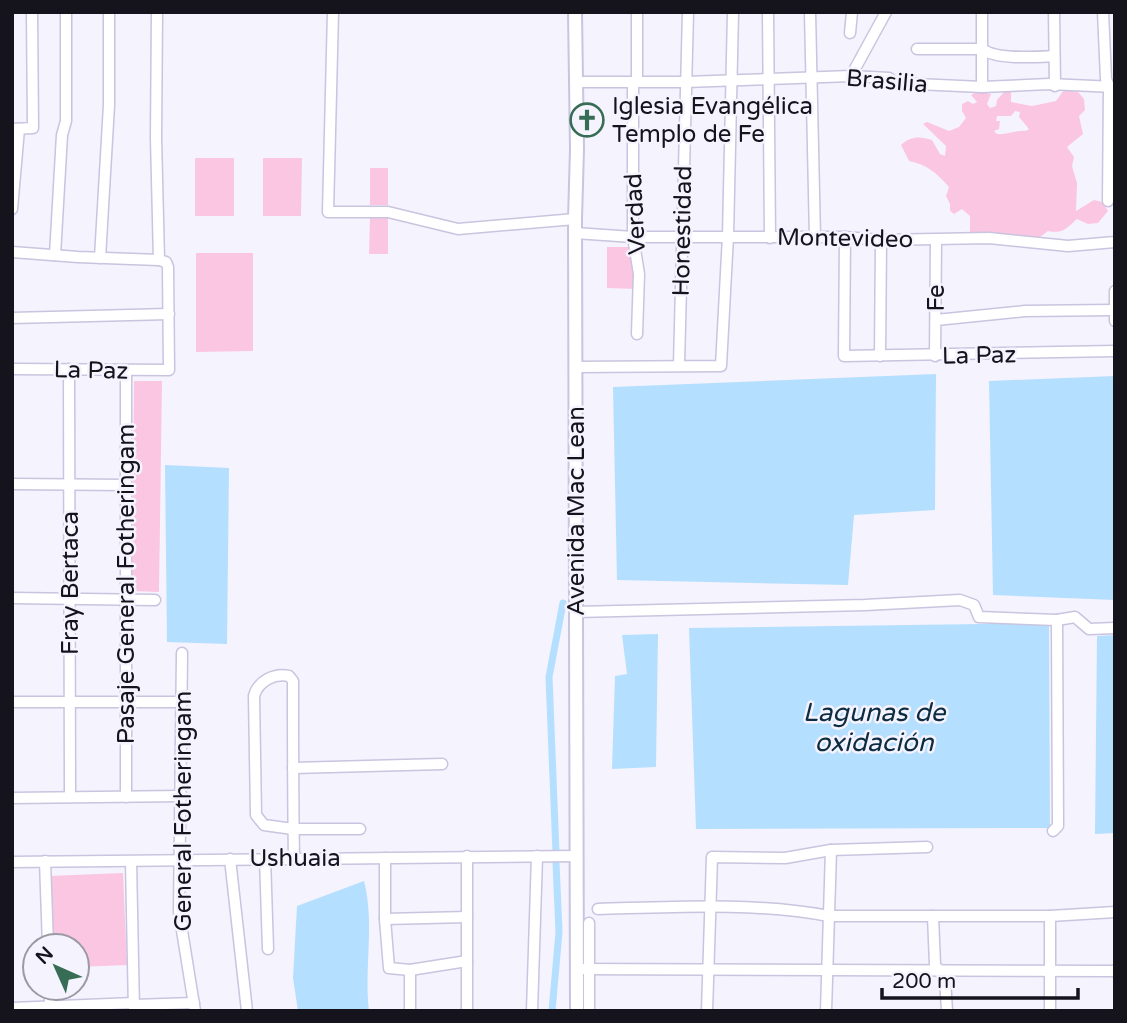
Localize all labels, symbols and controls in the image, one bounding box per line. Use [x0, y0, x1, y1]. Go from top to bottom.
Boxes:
street label: Brasilia [845, 63, 929, 100]
place label: Iglesia Evangélica Templo de Fe [612, 92, 813, 149]
church icon: Iglesia Evangélica Templo de Fe [568, 101, 606, 139]
street label: Honestidad [667, 165, 698, 297]
street label: Verdad [619, 173, 652, 255]
street label: Montevideo [777, 223, 913, 254]
street label: Fe [922, 284, 951, 312]
street label: La Paz [942, 340, 1017, 371]
street label: La Paz [53, 355, 128, 386]
street label: Avenida Mac Lean [562, 406, 591, 616]
street label: Pasaje General Fotheringam [112, 424, 141, 744]
street label: Fray Bertaca [56, 511, 85, 655]
street label: General Fotheringam [169, 691, 198, 931]
water label: Lagunas de oxidación [803, 697, 947, 758]
street label: Ushuaia [249, 844, 341, 873]
north arrow [21, 932, 91, 1002]
text: N [32, 943, 58, 969]
scale bar [882, 956, 1078, 1000]
text: 200 m [892, 969, 956, 994]

